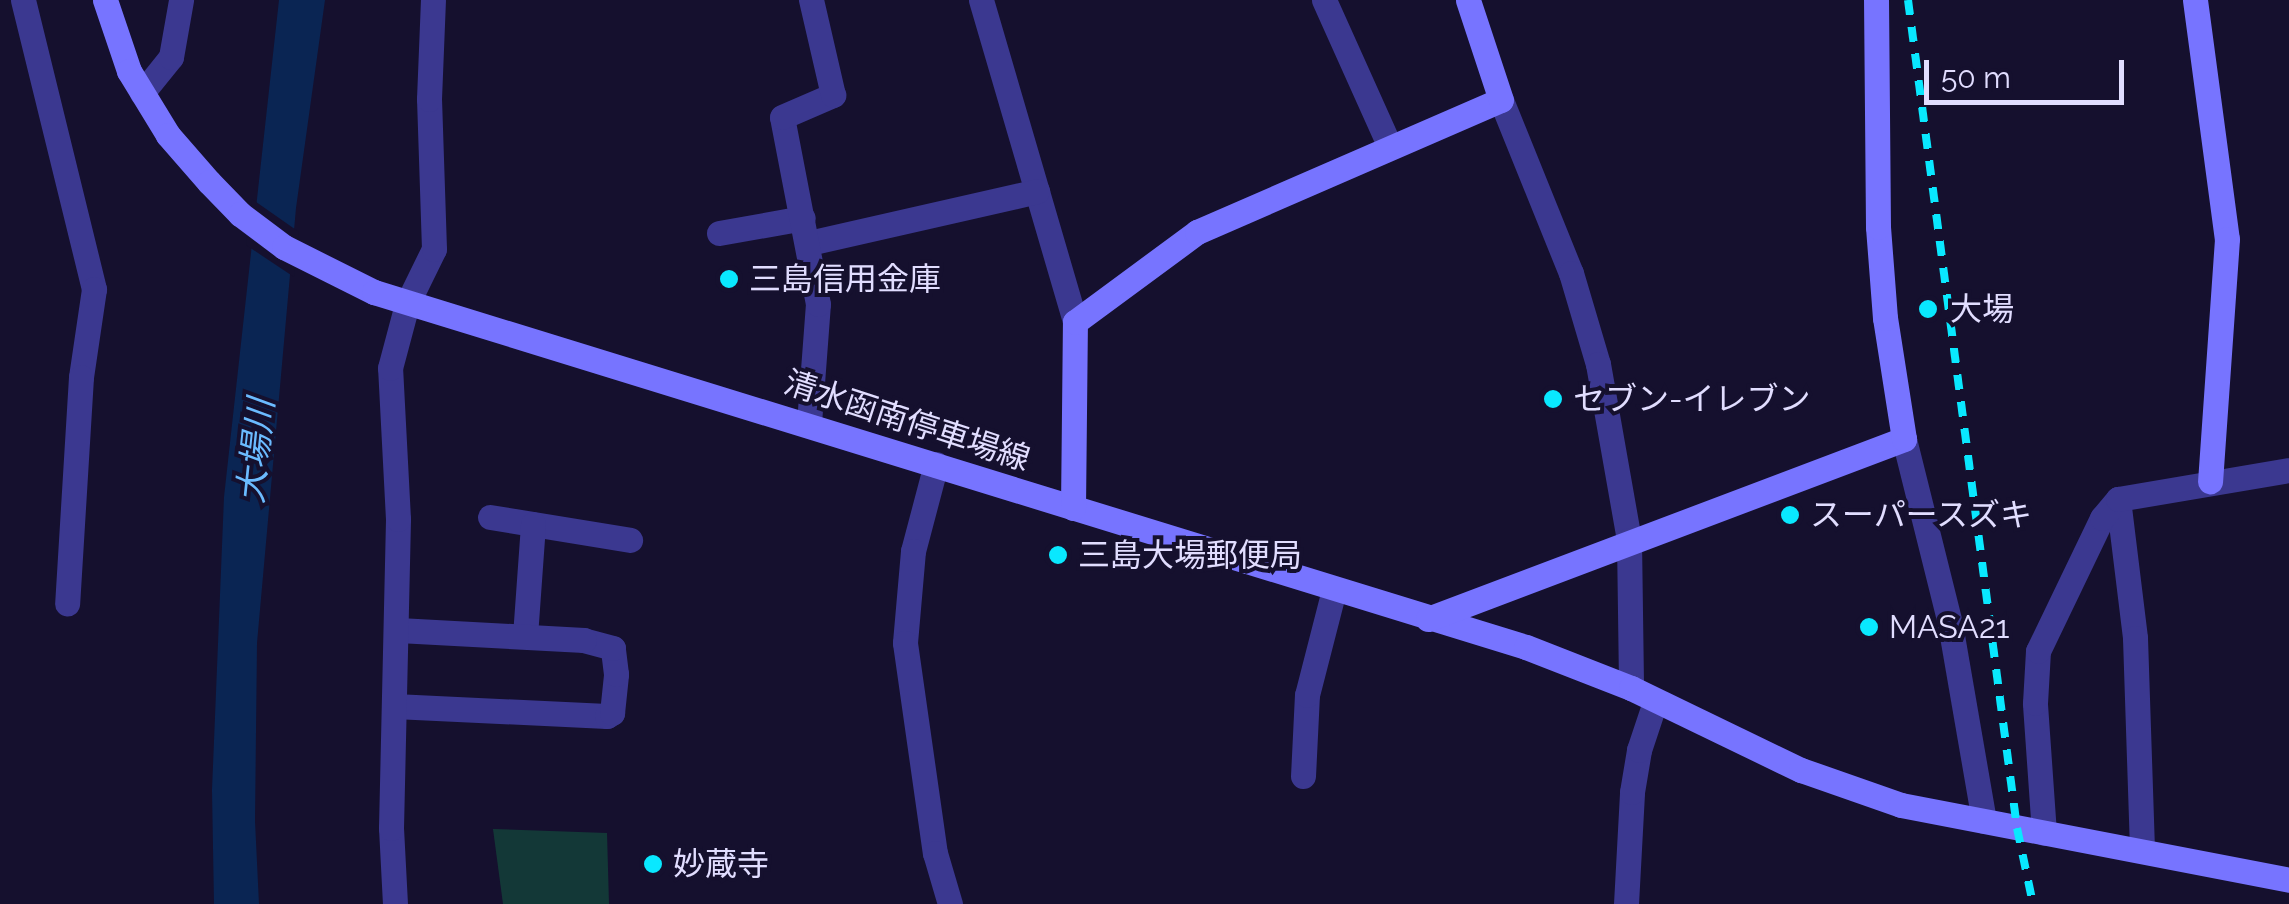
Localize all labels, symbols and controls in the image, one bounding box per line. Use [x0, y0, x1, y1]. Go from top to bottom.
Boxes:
scale bar [1929, 40, 2129, 102]
text: 50 m [1941, 60, 2011, 95]
place label: 三島信用金庫 [749, 260, 941, 298]
marker: 三島信用金庫 [718, 268, 740, 290]
place label: 大場 [1950, 290, 2014, 328]
marker: 大場 [1915, 296, 1941, 322]
street label: 清水函南停車場線 [779, 363, 1035, 479]
place label: セブン-イレブン [1573, 380, 1811, 418]
marker: セブン-イレブン [1542, 388, 1564, 410]
water label: 大場川 [230, 397, 282, 505]
place label: スーパースズキ [1810, 496, 2034, 534]
marker: スーパースズキ [1779, 504, 1801, 526]
place label: 三島大場郵便局 [1078, 536, 1302, 574]
marker: 三島大場郵便局 [1047, 544, 1069, 566]
place label: MASA21 [1889, 608, 2009, 646]
marker: MASA21 [1858, 616, 1880, 638]
place label: 妙蔵寺 [673, 845, 769, 883]
marker: 妙蔵寺 [642, 853, 664, 875]

